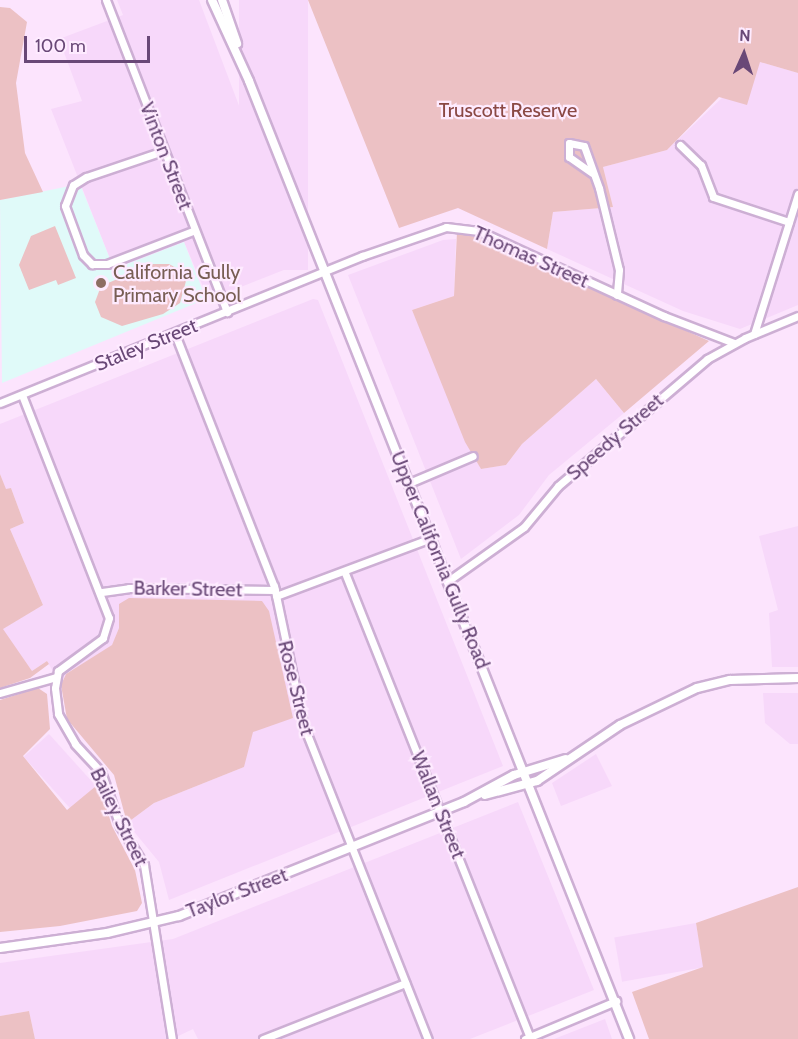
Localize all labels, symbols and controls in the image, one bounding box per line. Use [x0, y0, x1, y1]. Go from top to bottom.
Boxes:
scale bar [27, 24, 153, 62]
north arrow [714, 24, 774, 84]
text: N [739, 26, 751, 45]
text: 100 m [35, 35, 86, 57]
park label: Truscott Reserve [439, 98, 577, 122]
street label: Vinton Street [135, 99, 197, 213]
street label: Thomas Street [470, 221, 592, 293]
place label: California Gully Primary School [113, 260, 241, 307]
marker: California Gully Primary School [94, 276, 108, 290]
street label: Staley Street [91, 314, 201, 376]
street label: Speedy Street [562, 388, 668, 486]
street label: Upper California Gully Road [385, 448, 495, 672]
street label: Barker Street [133, 576, 243, 602]
street label: Rose Street [273, 638, 319, 738]
street label: Wallan Street [406, 748, 470, 862]
street label: Bailey Street [85, 764, 153, 870]
street label: Taylor Street [183, 863, 291, 923]

